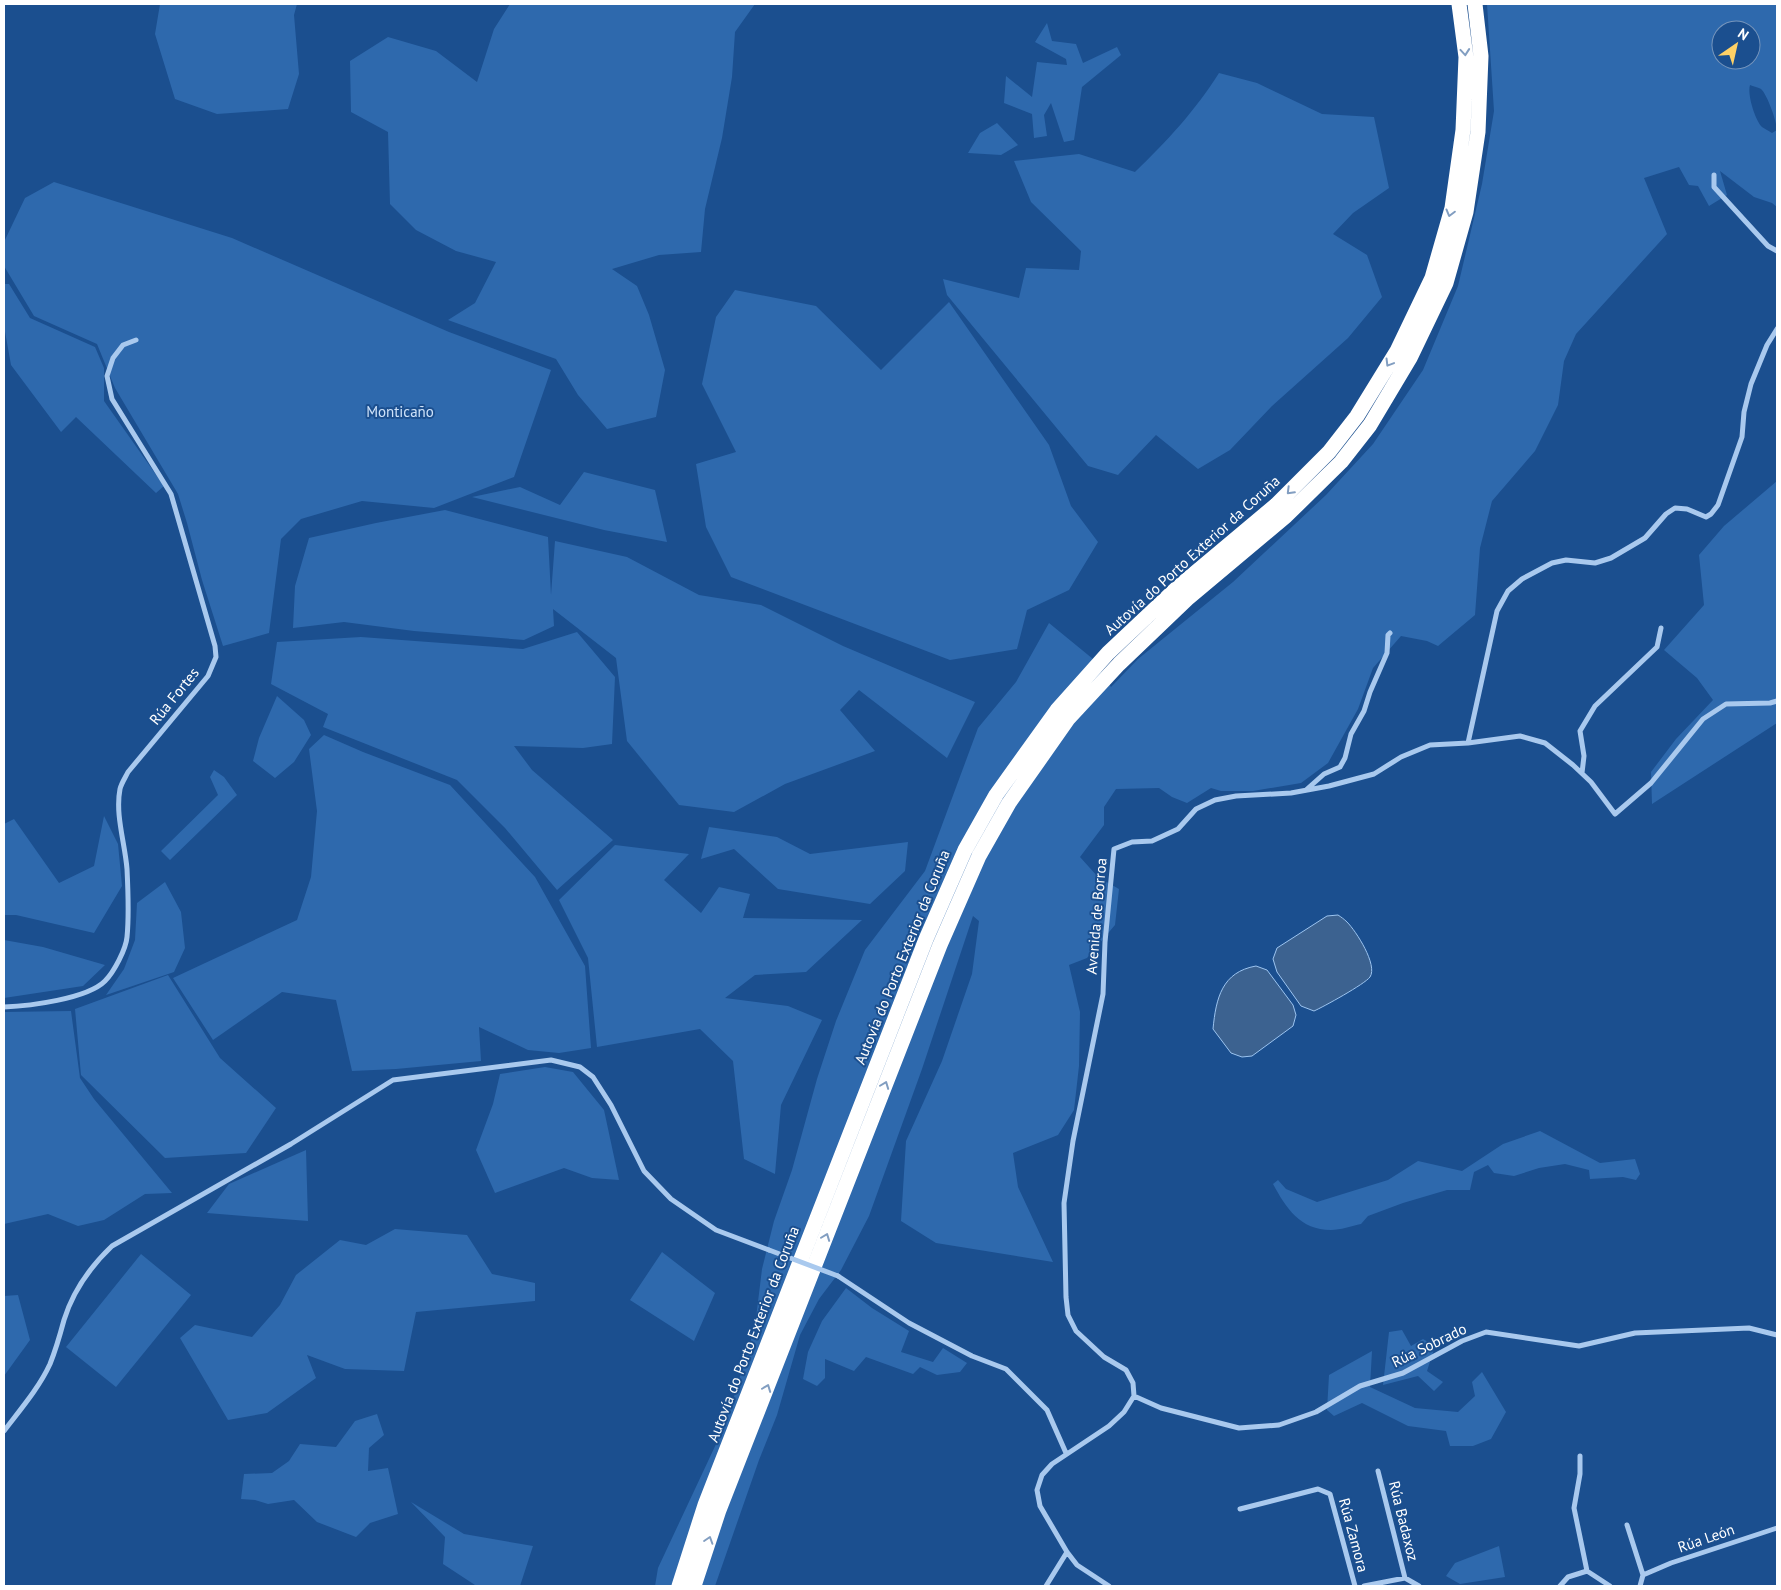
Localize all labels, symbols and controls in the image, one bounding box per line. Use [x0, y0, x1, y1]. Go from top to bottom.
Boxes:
north arrow [1711, 20, 1761, 70]
text: N [1734, 24, 1752, 44]
one-way arrow [1459, 48, 1470, 56]
one-way arrow [1445, 209, 1456, 218]
one-way arrow [1386, 358, 1396, 367]
park label: Monticaño [366, 402, 434, 421]
street label: Autovía do Porto Exterior da Coruña [1100, 471, 1284, 639]
one-way arrow [1287, 485, 1296, 494]
street label: Rúa Fortes [145, 663, 203, 729]
street label: Autovía do Porto Exterior da Coruña [850, 847, 954, 1067]
street label: Avenida de Borroa [1081, 857, 1111, 975]
one-way arrow [879, 1081, 889, 1090]
street label: Autovía do Porto Exterior da Coruña [703, 1223, 803, 1445]
one-way arrow [820, 1233, 830, 1241]
street label: Rúa Sobrado [1388, 1319, 1470, 1371]
one-way arrow [760, 1384, 771, 1393]
street label: Rúa Badaxoz [1385, 1479, 1423, 1563]
street label: Rúa Zamora [1335, 1496, 1373, 1574]
street label: Rúa León [1675, 1519, 1737, 1557]
one-way arrow [704, 1536, 714, 1545]

